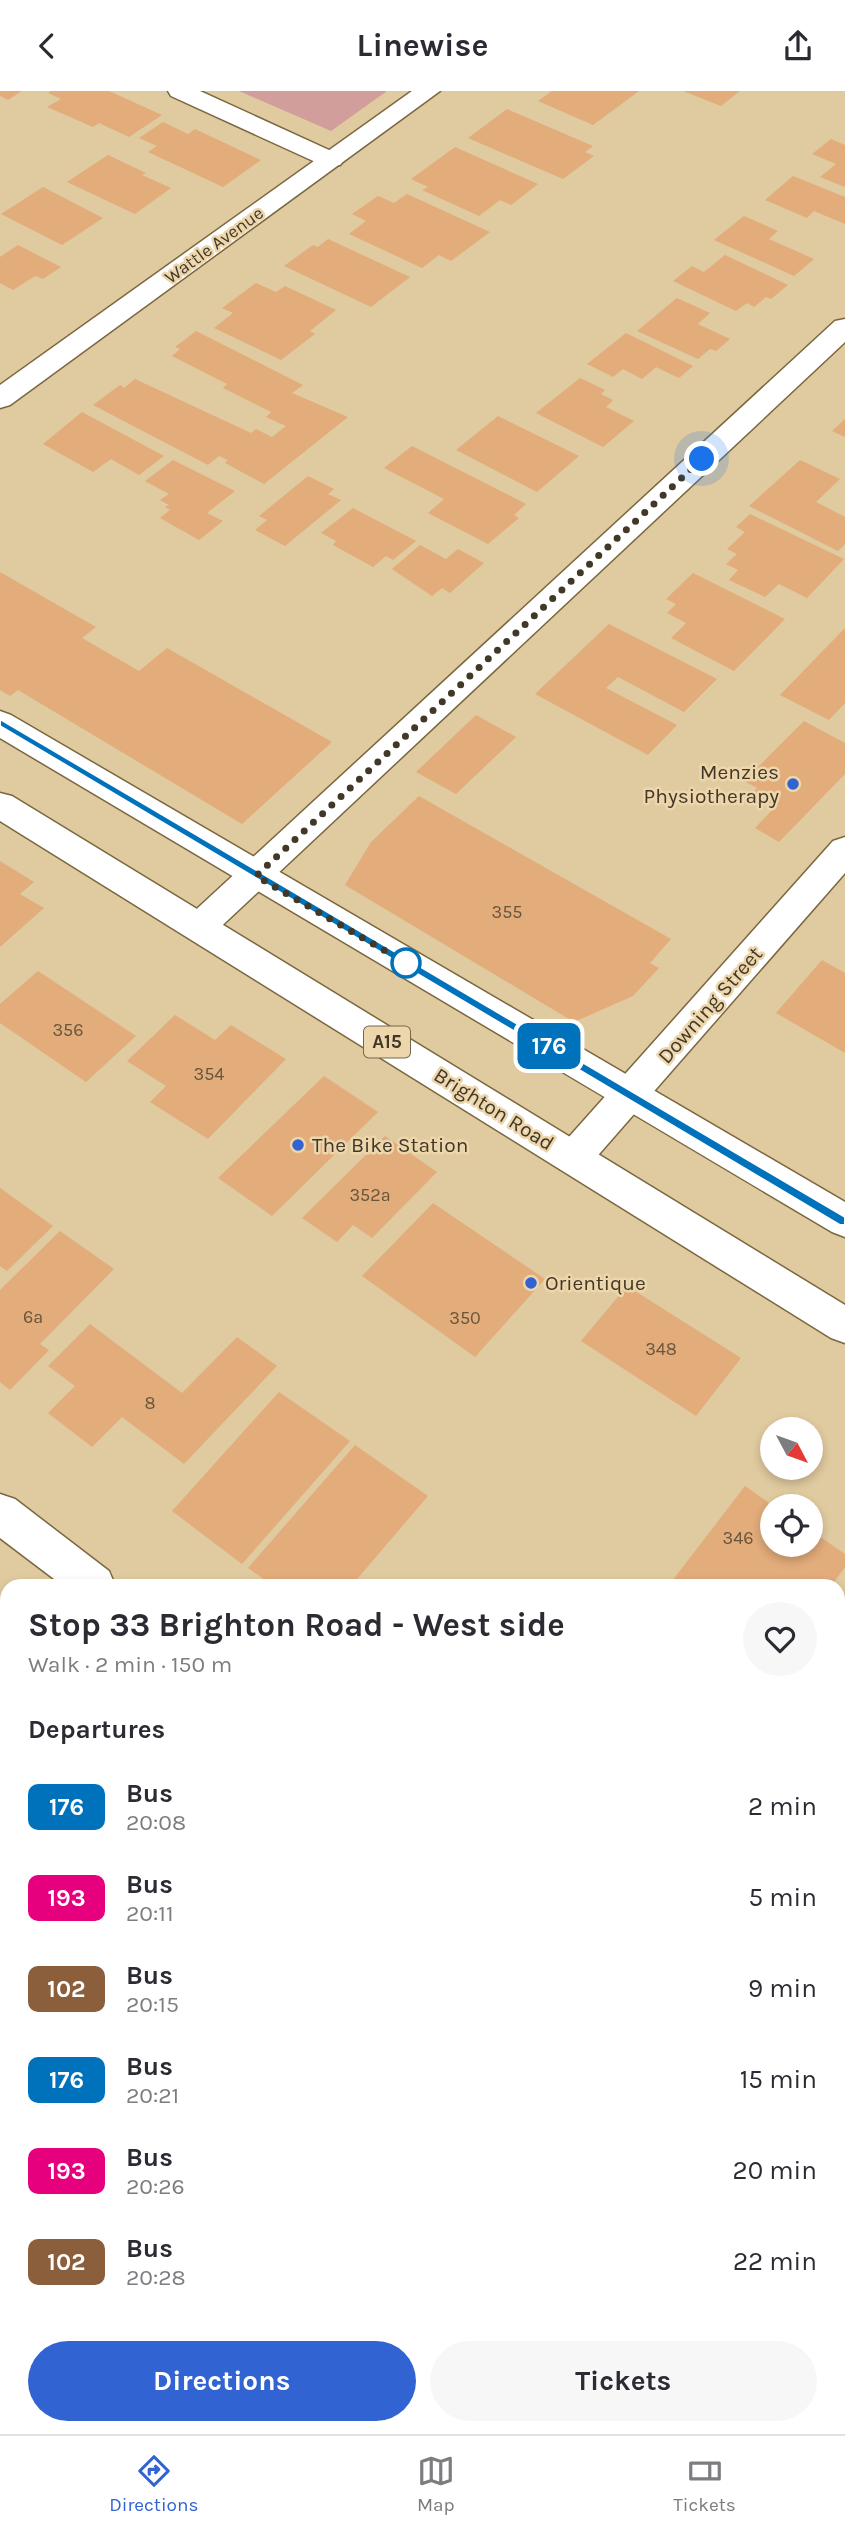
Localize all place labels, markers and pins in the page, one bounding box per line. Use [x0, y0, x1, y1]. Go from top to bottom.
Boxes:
place label: Menzies Physiotherapy [644, 760, 779, 808]
marker: Menzies Physiotherapy [785, 776, 801, 792]
unlabelled marker [391, 948, 421, 978]
place label: The Bike Station [312, 1133, 468, 1157]
marker: The Bike Station [290, 1137, 306, 1153]
place label: Orientique [545, 1271, 646, 1295]
marker: Orientique [523, 1275, 539, 1291]

